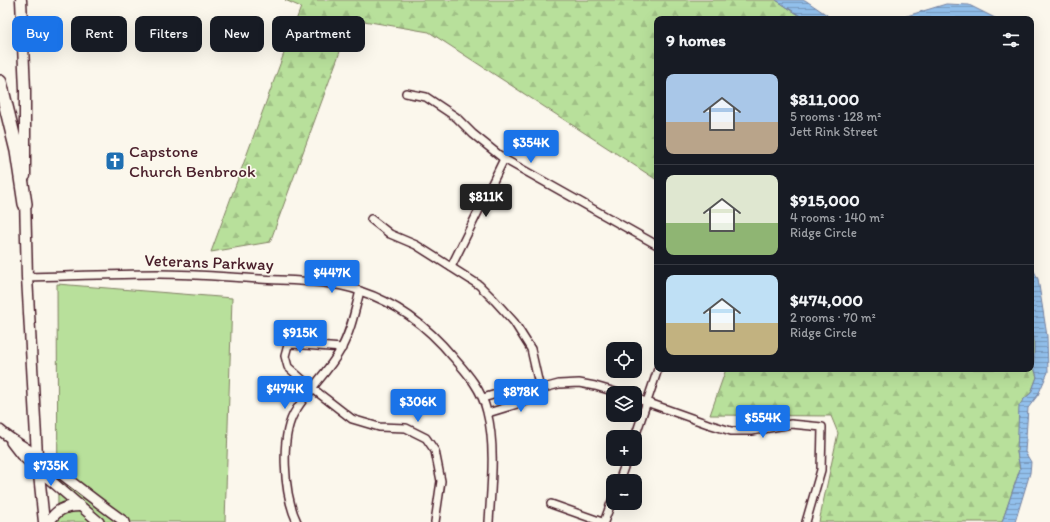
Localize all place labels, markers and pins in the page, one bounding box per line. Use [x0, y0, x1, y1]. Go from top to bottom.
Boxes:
pin: $354K [503, 130, 559, 164]
place label: Capstone Church Benbrook [129, 141, 256, 181]
church icon: Capstone Church Benbrook [104, 150, 126, 172]
pin: $811K [458, 184, 514, 218]
pin: $447K [304, 260, 360, 294]
pin: $915K [272, 320, 328, 354]
pin: $474K [257, 376, 313, 410]
pin: $878K [493, 379, 549, 413]
pin: $306K [390, 389, 446, 423]
pin: $554K [735, 405, 791, 439]
pin: $735K [23, 453, 79, 487]

